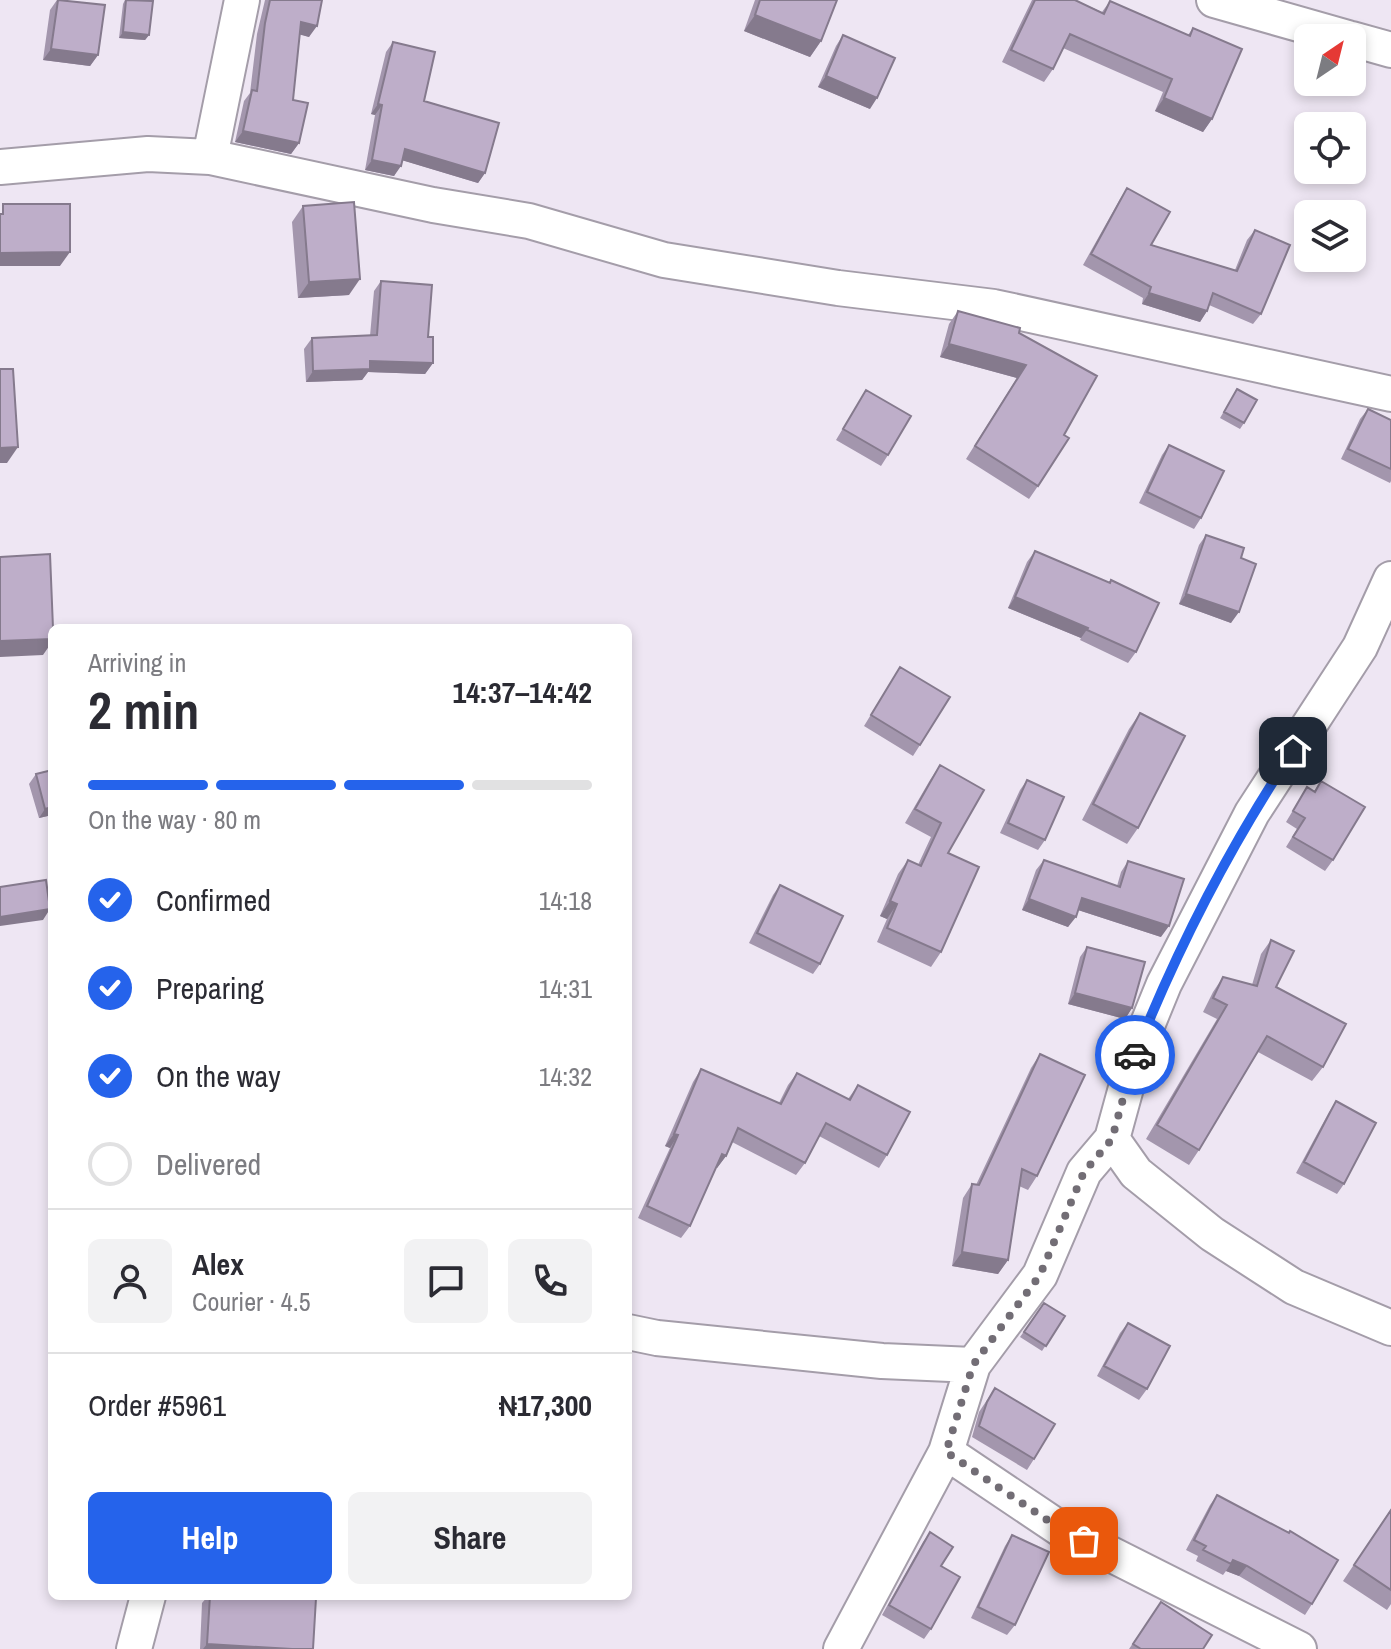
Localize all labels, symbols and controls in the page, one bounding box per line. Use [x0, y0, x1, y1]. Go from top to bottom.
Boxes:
north arrow [1294, 24, 1366, 96]
map controls [1294, 24, 1366, 272]
button: locate [1294, 112, 1366, 184]
button: layers [1294, 200, 1366, 272]
text: Arriving in [88, 645, 186, 680]
text: 14:37–14:42 [453, 672, 592, 712]
text: 2 min [88, 675, 199, 745]
pin [1259, 717, 1327, 785]
icon: home [1271, 729, 1315, 773]
text: On the way · 80 m [88, 802, 261, 837]
icon: check [88, 878, 132, 922]
text: Confirmed [156, 880, 271, 920]
text: 14:18 [539, 883, 592, 918]
icon: check [88, 966, 132, 1010]
text: Preparing [156, 968, 264, 1008]
text: 14:31 [539, 971, 592, 1006]
courier [1095, 1015, 1175, 1095]
icon: car [1113, 1033, 1157, 1077]
icon: check [88, 1054, 132, 1098]
text: On the way [156, 1056, 280, 1096]
text: 14:32 [539, 1059, 592, 1094]
text: Delivered [156, 1144, 261, 1184]
button: person [88, 1239, 172, 1323]
button: chat [404, 1239, 488, 1323]
button: phone [508, 1239, 592, 1323]
text: Alex [192, 1244, 244, 1284]
text: Courier · 4.5 [192, 1284, 311, 1319]
text: Order #5961 [88, 1385, 226, 1425]
text: ₦17,300 [499, 1385, 592, 1425]
button: Help [88, 1492, 332, 1584]
button: Share [348, 1492, 592, 1584]
pin [1050, 1507, 1118, 1575]
icon: bag [1062, 1519, 1106, 1563]

